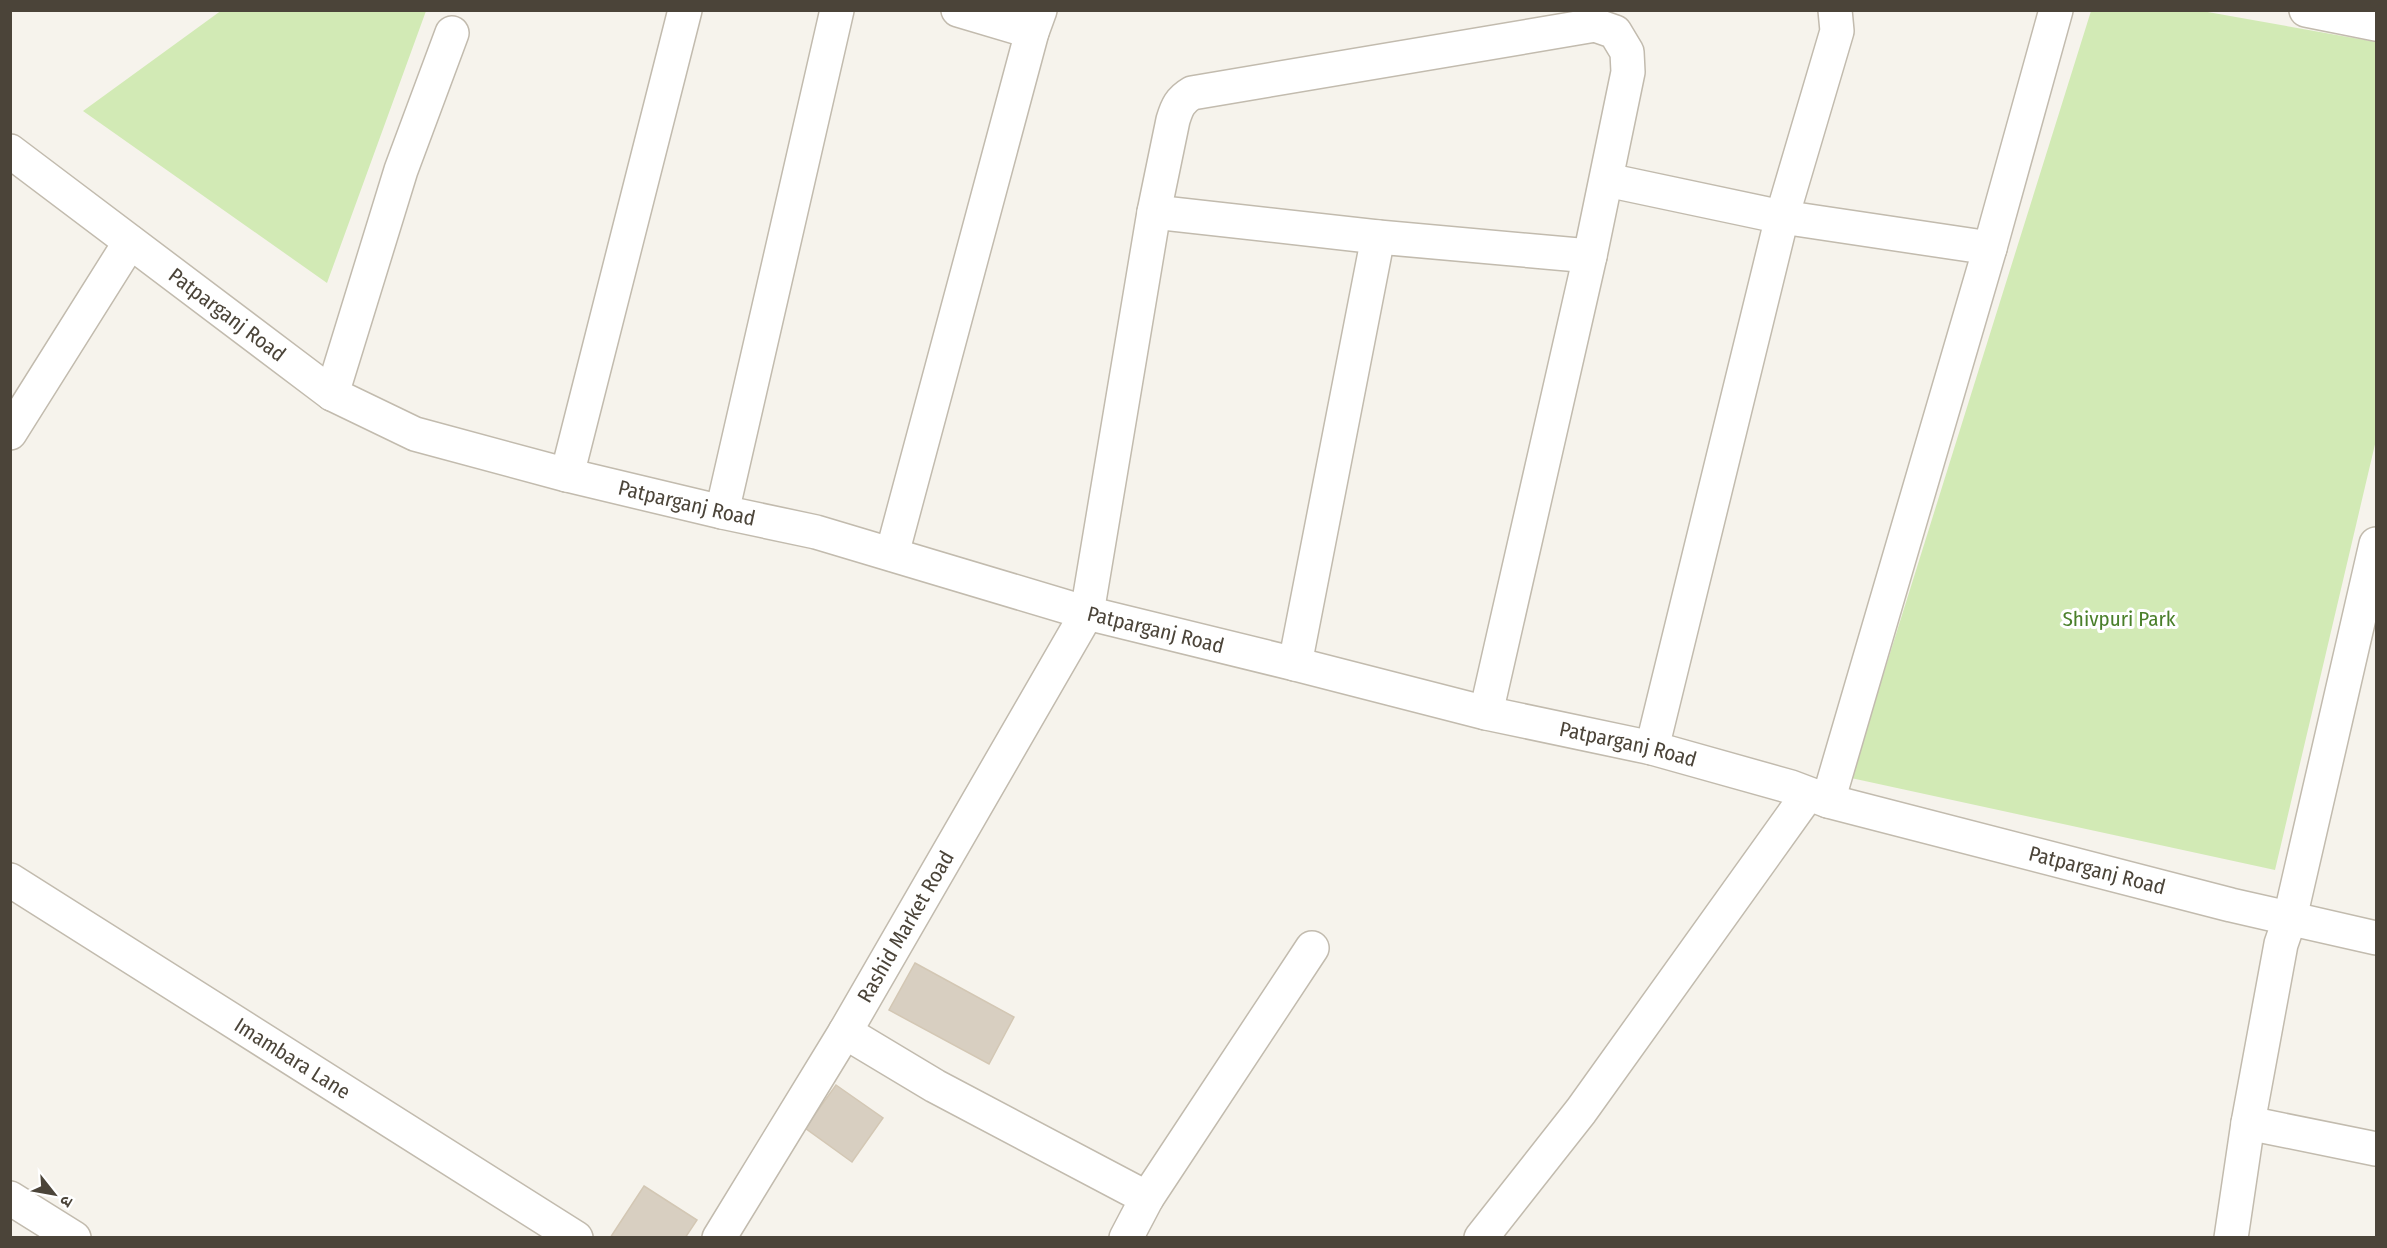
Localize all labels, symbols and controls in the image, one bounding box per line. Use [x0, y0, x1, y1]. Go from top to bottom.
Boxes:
street label: Patparganj Road [163, 262, 291, 367]
street label: Patparganj Road [616, 475, 758, 532]
street label: Patparganj Road [1085, 601, 1227, 659]
park label: Shivpuri Park [2062, 606, 2176, 632]
street label: Patparganj Road [1557, 716, 1700, 773]
street label: Patparganj Road [2026, 840, 2168, 901]
street label: Rashid Market Road [852, 846, 960, 1007]
street label: Imambara Lane [229, 1012, 355, 1105]
north arrow [24, 1164, 84, 1224]
text: उ [56, 1193, 77, 1211]

